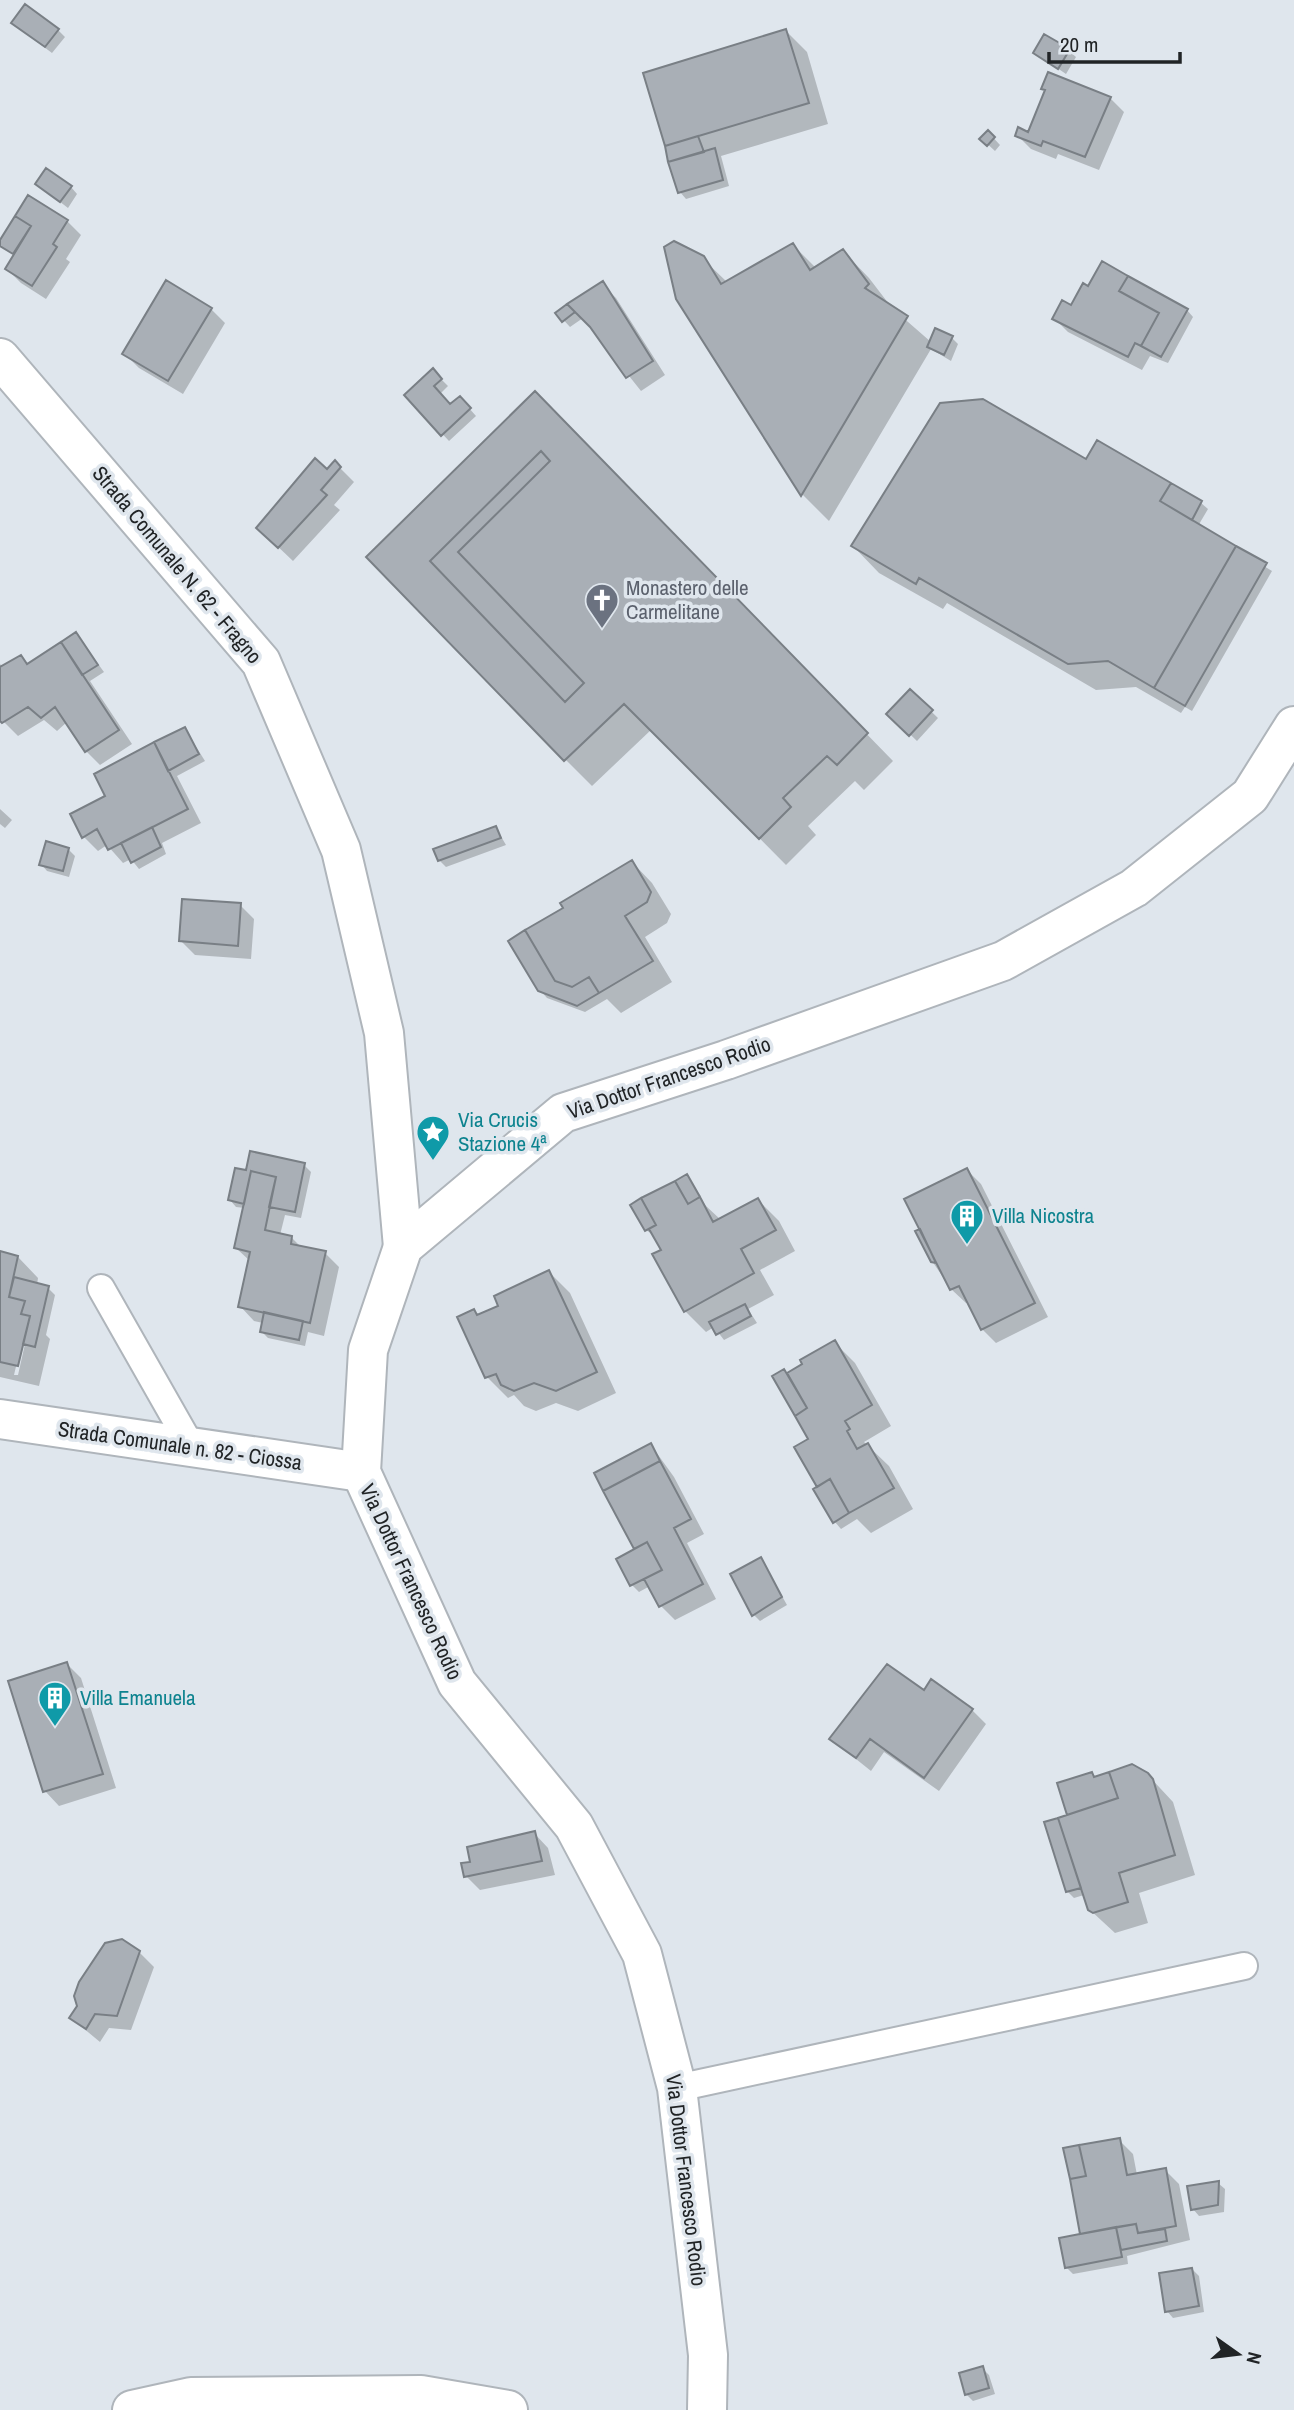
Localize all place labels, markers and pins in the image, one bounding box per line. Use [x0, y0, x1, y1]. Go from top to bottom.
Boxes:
place label: Monastero delle Carmelitane [626, 573, 749, 626]
church icon: Monastero delle Carmelitane [583, 581, 621, 630]
place label: Via Crucis Stazione 4ª [458, 1105, 547, 1158]
place icon: Via Crucis Stazione 4ª [414, 1113, 452, 1162]
building icon: Villa Nicostra [948, 1197, 986, 1246]
place label: Villa Nicostra [992, 1201, 1095, 1230]
building icon: Villa Emanuela [36, 1679, 74, 1728]
place label: Villa Emanuela [80, 1683, 196, 1712]

